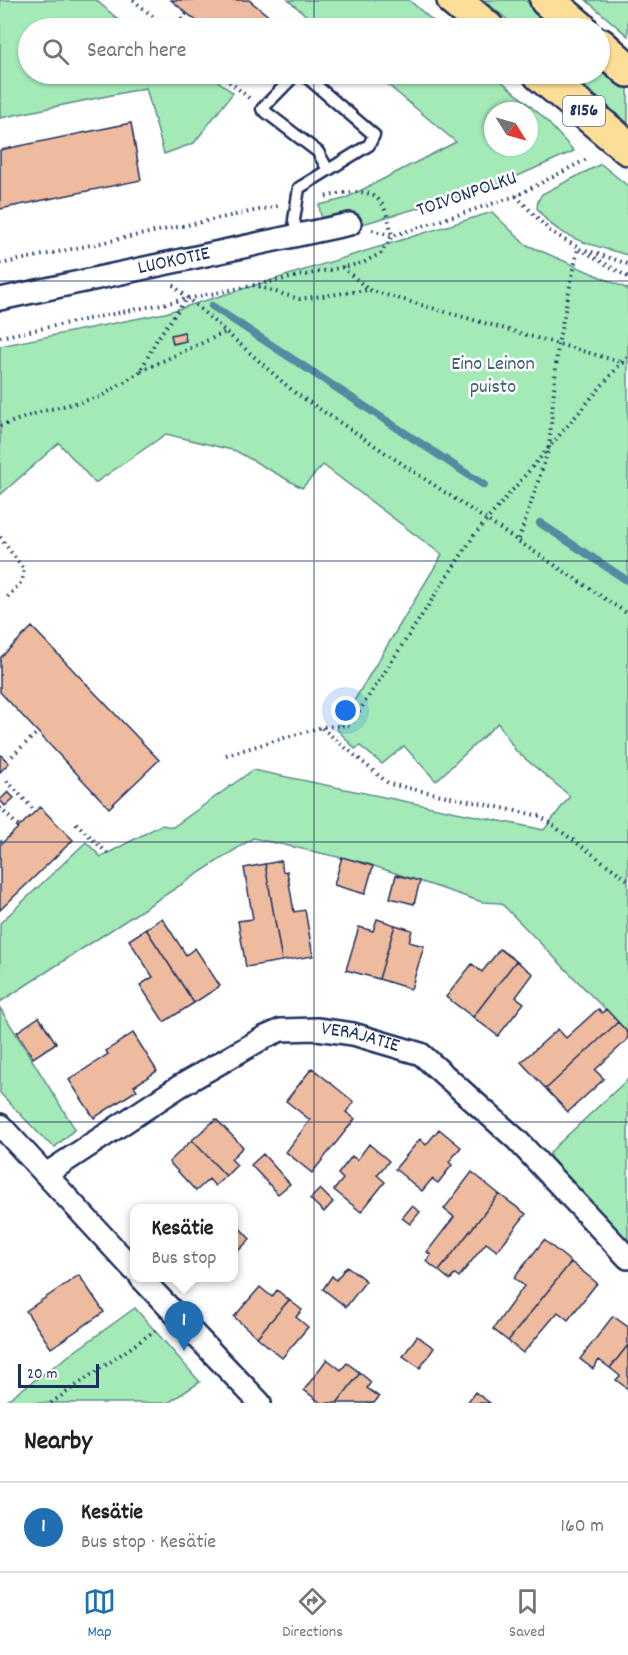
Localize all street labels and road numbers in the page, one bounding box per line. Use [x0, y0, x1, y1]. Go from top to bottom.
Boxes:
road number: 8156 [563, 96, 605, 126]
street label: TOIVONPOLKU [413, 165, 521, 225]
street label: LUOKOTIE [135, 240, 213, 283]
street label: VERÄJÄTIE [319, 1016, 403, 1061]

